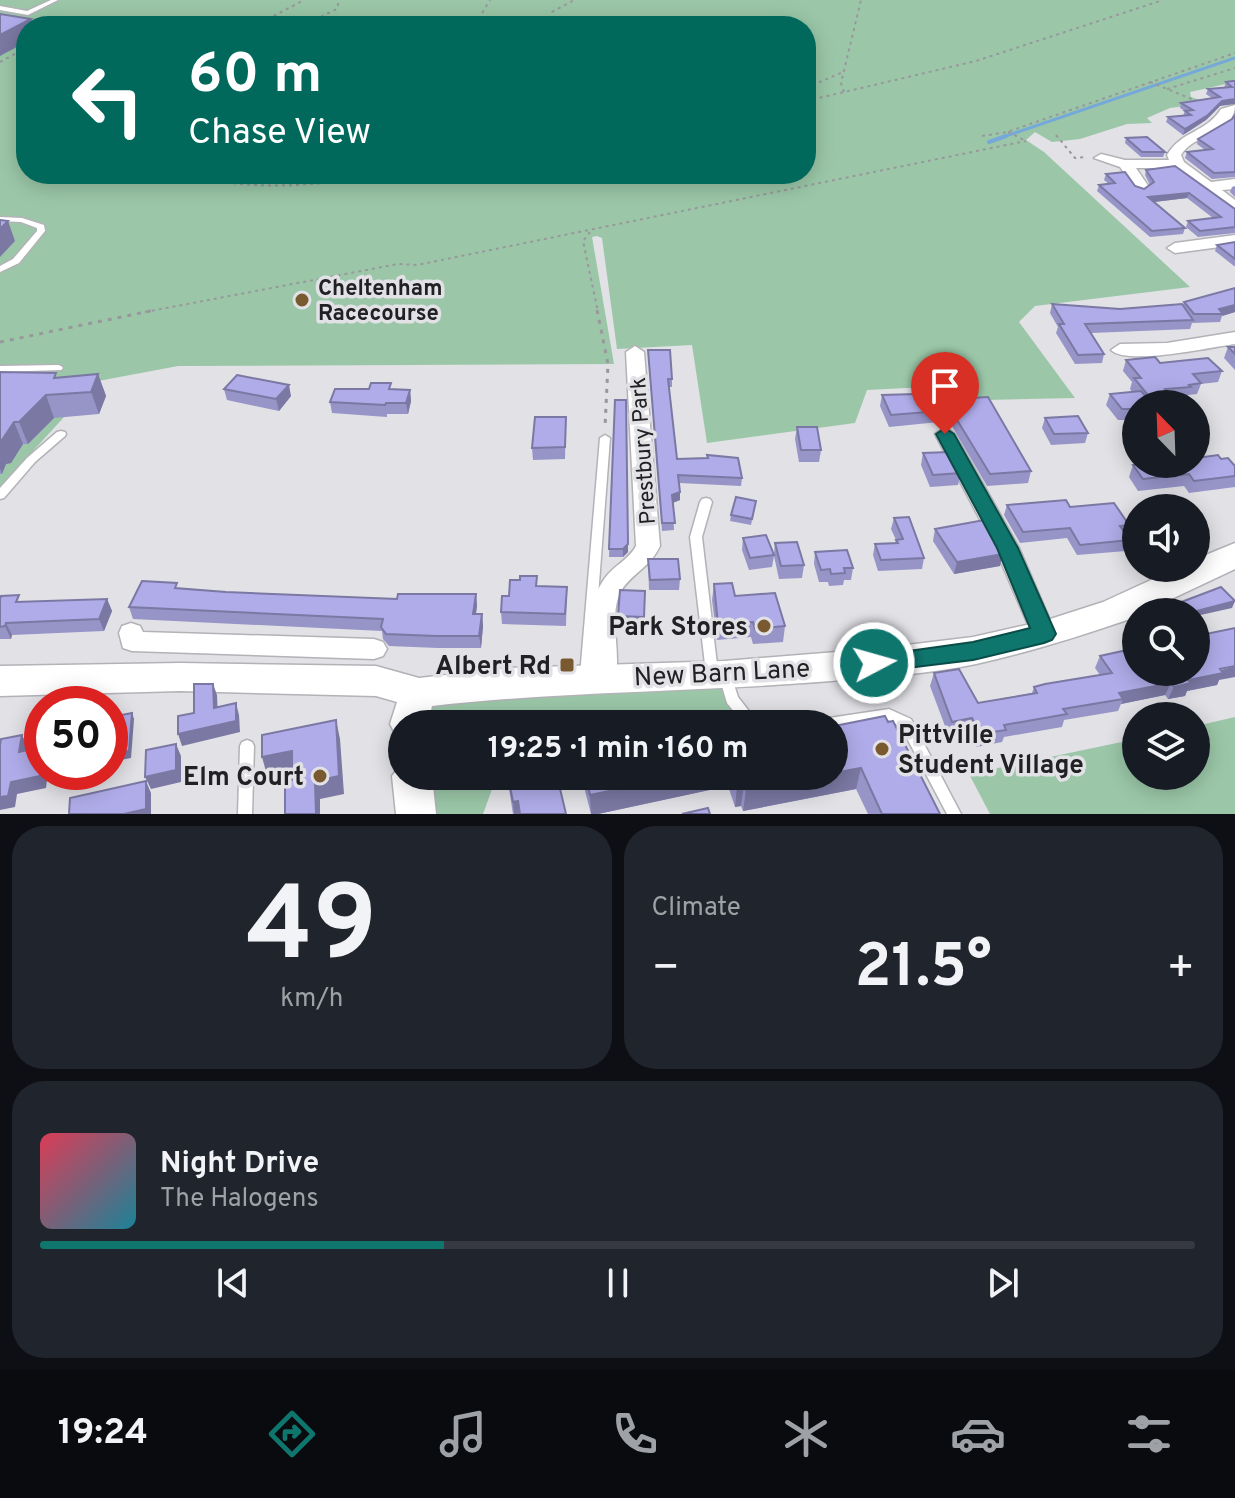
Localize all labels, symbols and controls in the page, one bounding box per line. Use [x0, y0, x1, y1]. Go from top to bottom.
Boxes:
text: 60 m [188, 42, 322, 112]
icon: left [56, 48, 160, 152]
text: Chase View [188, 111, 371, 157]
place label: Cheltenham Racecourse [318, 276, 442, 328]
marker: Cheltenham Racecourse [293, 291, 311, 309]
pin [911, 352, 979, 434]
icon: arrive [923, 364, 967, 408]
street label: Prestbury Park [626, 376, 663, 525]
north arrow [1122, 390, 1210, 478]
map controls [1122, 390, 1210, 790]
button: sound [1122, 494, 1210, 582]
button: search [1122, 598, 1210, 686]
place label: Park Stores [608, 612, 748, 645]
marker: Park Stores [755, 617, 773, 635]
position arrow [832, 621, 916, 705]
place label: Albert Rd [435, 651, 551, 684]
street label: New Barn Lane [633, 653, 811, 696]
marker: Albert Rd [558, 656, 576, 674]
speed limit sign: 50 [24, 686, 128, 790]
button: layers [1122, 702, 1210, 790]
place label: Pittville Student Village [898, 720, 1084, 783]
text: 19:25 · 1 min · 160 m [488, 731, 748, 768]
marker: Pittville Student Village [873, 740, 891, 758]
place label: Elm Court [183, 762, 304, 795]
marker: Elm Court [311, 767, 329, 785]
text: 49 [246, 865, 377, 997]
text: Climate [652, 892, 741, 925]
text: 21.5° [855, 932, 992, 1008]
text: − [652, 942, 680, 998]
text: + [1167, 942, 1195, 998]
text: km/h [280, 983, 343, 1016]
text: Night Drive [160, 1146, 319, 1183]
text: The Halogens [160, 1183, 319, 1216]
icon: previous [211, 1261, 255, 1305]
icon: pause [596, 1261, 640, 1305]
icon: next [981, 1261, 1025, 1305]
icon: directions [264, 1406, 320, 1462]
icon: music [435, 1406, 491, 1462]
icon: phone [607, 1406, 663, 1462]
icon: climate [778, 1406, 834, 1462]
icon: car [950, 1406, 1006, 1462]
icon: filters [1121, 1406, 1177, 1462]
text: 19:24 [58, 1411, 148, 1457]

